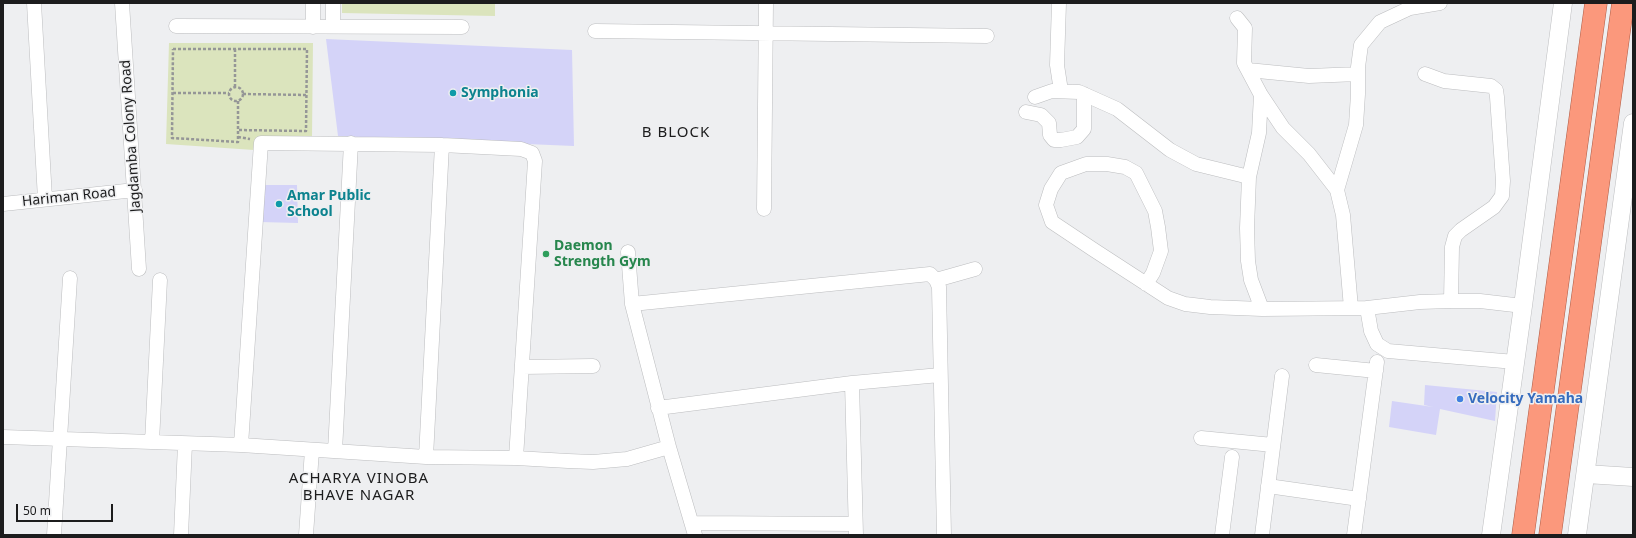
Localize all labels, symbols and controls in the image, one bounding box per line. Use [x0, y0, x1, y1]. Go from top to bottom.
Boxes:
street label: Jagdamba Colony Road [117, 59, 145, 213]
place label: Symphonia [461, 85, 539, 101]
marker: Symphonia [448, 88, 458, 98]
district label: B BLOCK [642, 124, 710, 142]
street label: Hariman Road [21, 184, 117, 210]
place label: Amar Public School [287, 188, 371, 220]
marker: Amar Public School [274, 199, 284, 209]
place label: Daemon Strength Gym [554, 238, 651, 270]
marker: Daemon Strength Gym [541, 249, 551, 259]
place label: Velocity Yamaha [1468, 391, 1583, 407]
marker: Velocity Yamaha [1455, 394, 1465, 404]
district label: ACHARYA VINOBA BHAVE NAGAR [289, 470, 429, 505]
scale bar [18, 496, 115, 522]
text: 50 m [23, 502, 51, 519]

